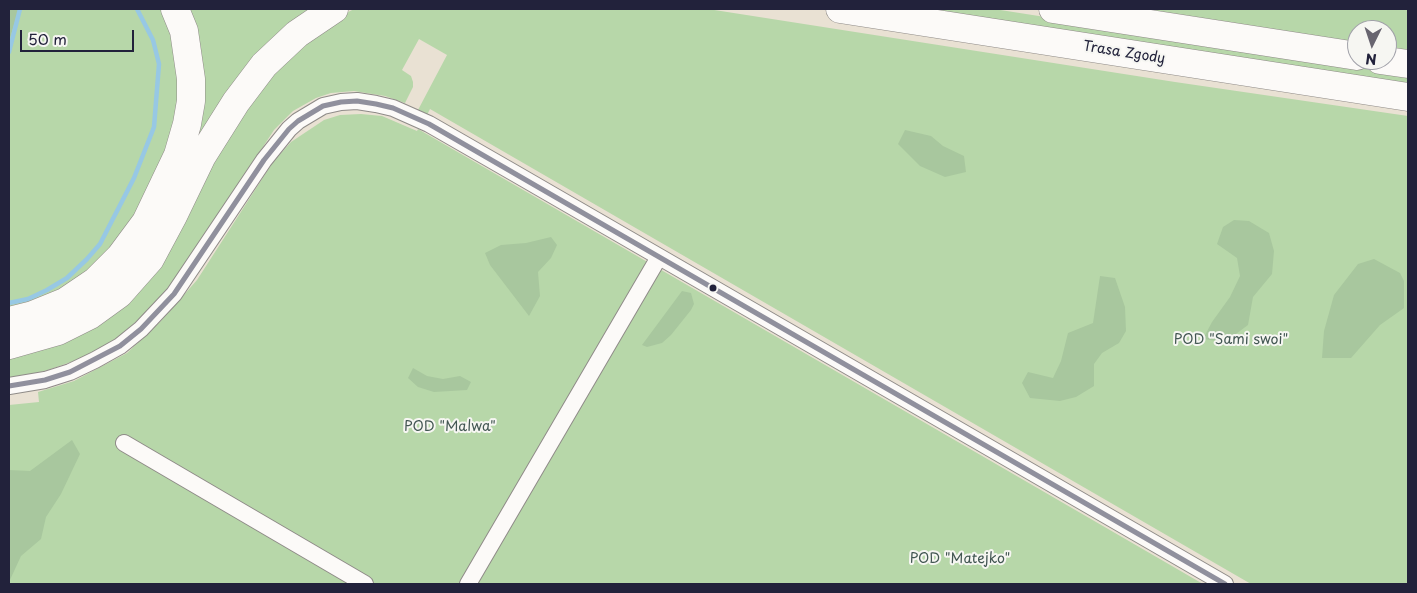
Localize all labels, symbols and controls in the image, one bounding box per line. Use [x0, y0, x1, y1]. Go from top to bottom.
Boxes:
scale bar [22, 20, 136, 52]
north arrow [1347, 20, 1397, 70]
text: 50 m [28, 27, 67, 50]
street label: Trasa Zgody [1082, 38, 1166, 68]
text: N [1365, 49, 1377, 70]
unlabelled marker [708, 283, 718, 293]
park label: POD "Sami swoi" [1174, 332, 1288, 348]
park label: POD "Malwa" [404, 419, 496, 435]
park label: POD "Matejko" [910, 551, 1010, 567]

